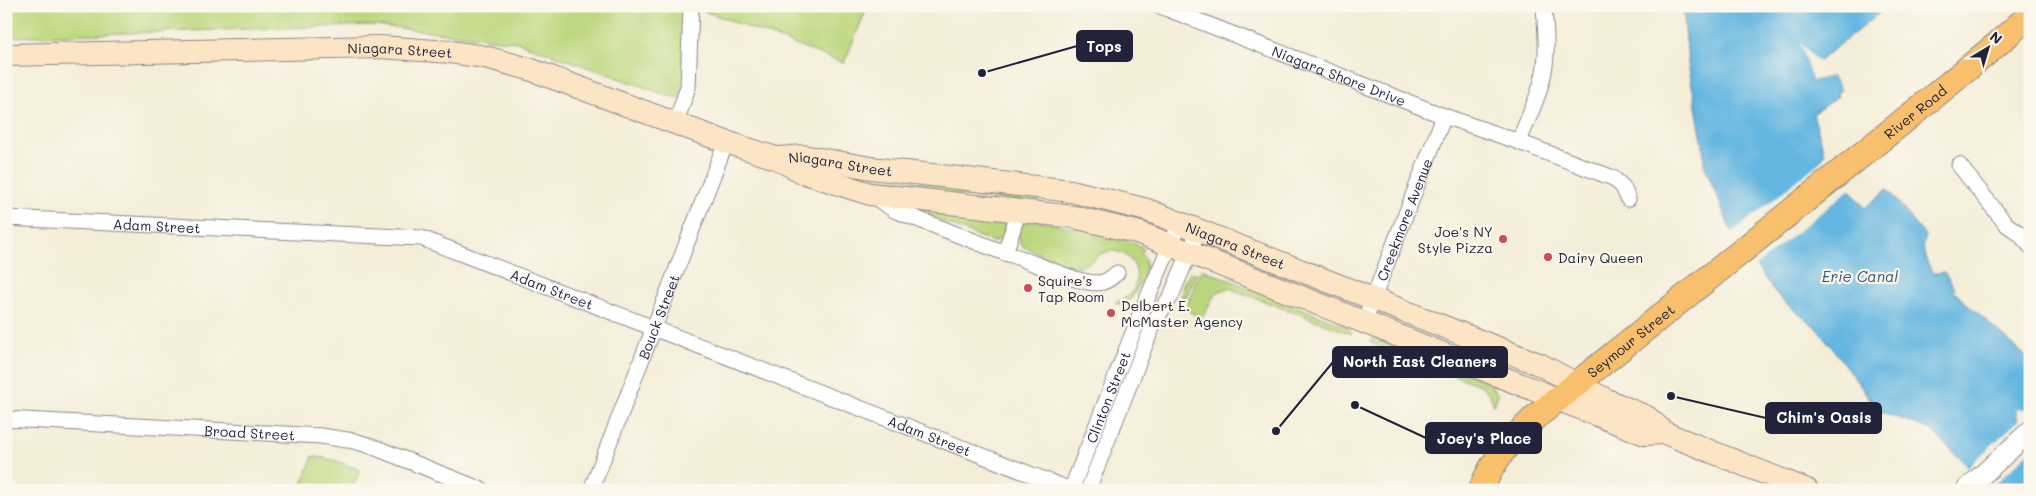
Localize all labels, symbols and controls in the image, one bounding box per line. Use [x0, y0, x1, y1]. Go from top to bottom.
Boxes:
north arrow [1964, 22, 2014, 72]
text: N [1986, 27, 2006, 48]
callout: Tops [1077, 31, 1132, 61]
text: Tops [1087, 36, 1121, 56]
street label: Niagara Street [347, 37, 453, 62]
street label: Niagara Shore Drive [1269, 41, 1409, 110]
street label: River Road [1880, 80, 1950, 143]
street label: Niagara Street [788, 147, 893, 180]
street label: Creekmore Avenue [1371, 155, 1436, 283]
street label: Adam Street [113, 214, 201, 237]
street label: Niagara Street [1183, 217, 1288, 273]
place label: Joe's NY Style Pizza [1418, 222, 1493, 257]
marker: Joe's NY Style Pizza [1497, 233, 1509, 245]
place label: Dairy Queen [1558, 248, 1643, 267]
marker: Dairy Queen [1542, 251, 1554, 263]
street label: Adam Street [508, 264, 596, 313]
water label: Erie Canal [1822, 266, 1898, 286]
street label: Bouck Street [633, 271, 683, 362]
place label: Squire's Tap Room [1038, 271, 1104, 306]
marker: Squire's Tap Room [1022, 282, 1034, 294]
place label: Delbert E. McMaster Agency [1121, 296, 1243, 331]
street label: Seymour Street [1583, 300, 1678, 382]
marker: Delbert E. McMaster Agency [1105, 307, 1117, 319]
callout: North East Cleaners [1333, 347, 1507, 377]
street label: Clinton Street [1081, 348, 1134, 446]
text: North East Cleaners [1343, 351, 1497, 371]
callout: Chim's Oasis [1766, 403, 1881, 433]
text: Chim's Oasis [1776, 407, 1872, 427]
street label: Adam Street [885, 411, 974, 460]
street label: Broad Street [204, 420, 295, 444]
callout: Joey's Place [1426, 423, 1541, 453]
text: Joey's Place [1437, 428, 1531, 448]

